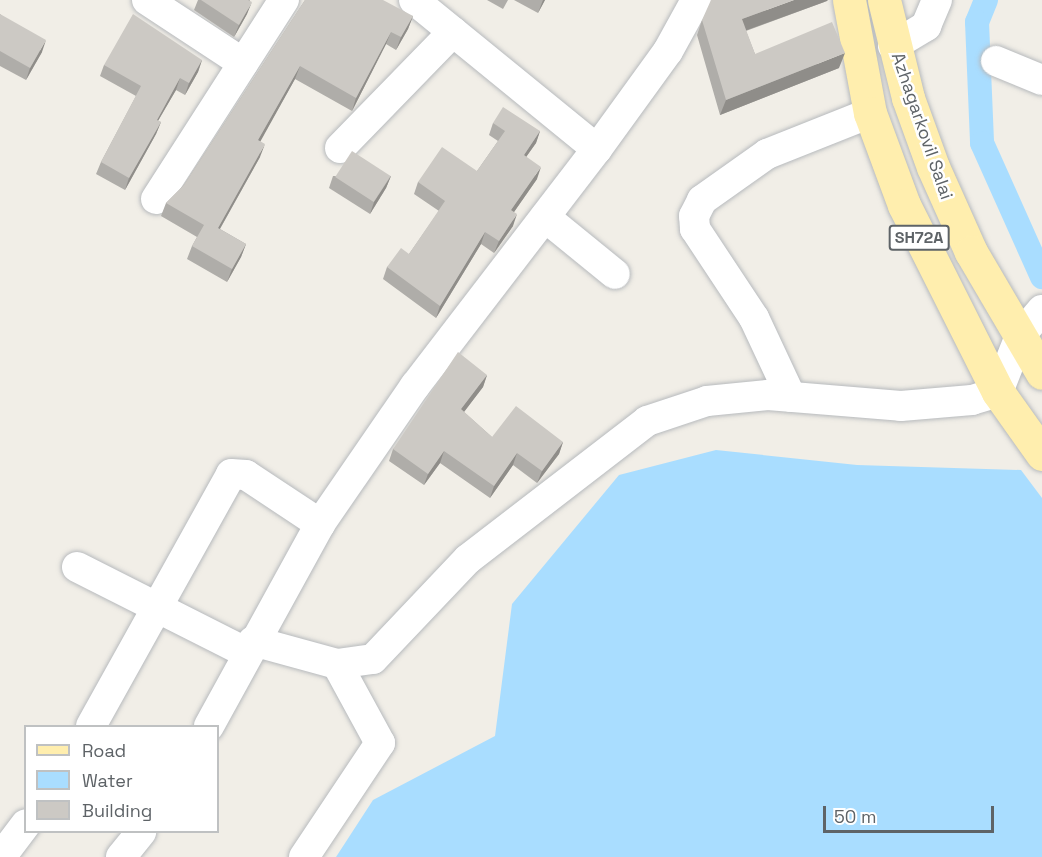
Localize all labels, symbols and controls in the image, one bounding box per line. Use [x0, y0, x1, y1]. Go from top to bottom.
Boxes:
street label: Azhagarkovil Salai [887, 50, 957, 202]
road number: SH72A [888, 225, 950, 251]
legend [24, 725, 219, 833]
text: Road [82, 739, 126, 762]
text: Water [82, 769, 133, 792]
scale bar [826, 794, 997, 832]
text: Building [82, 799, 152, 822]
text: 50 m [834, 805, 876, 828]

